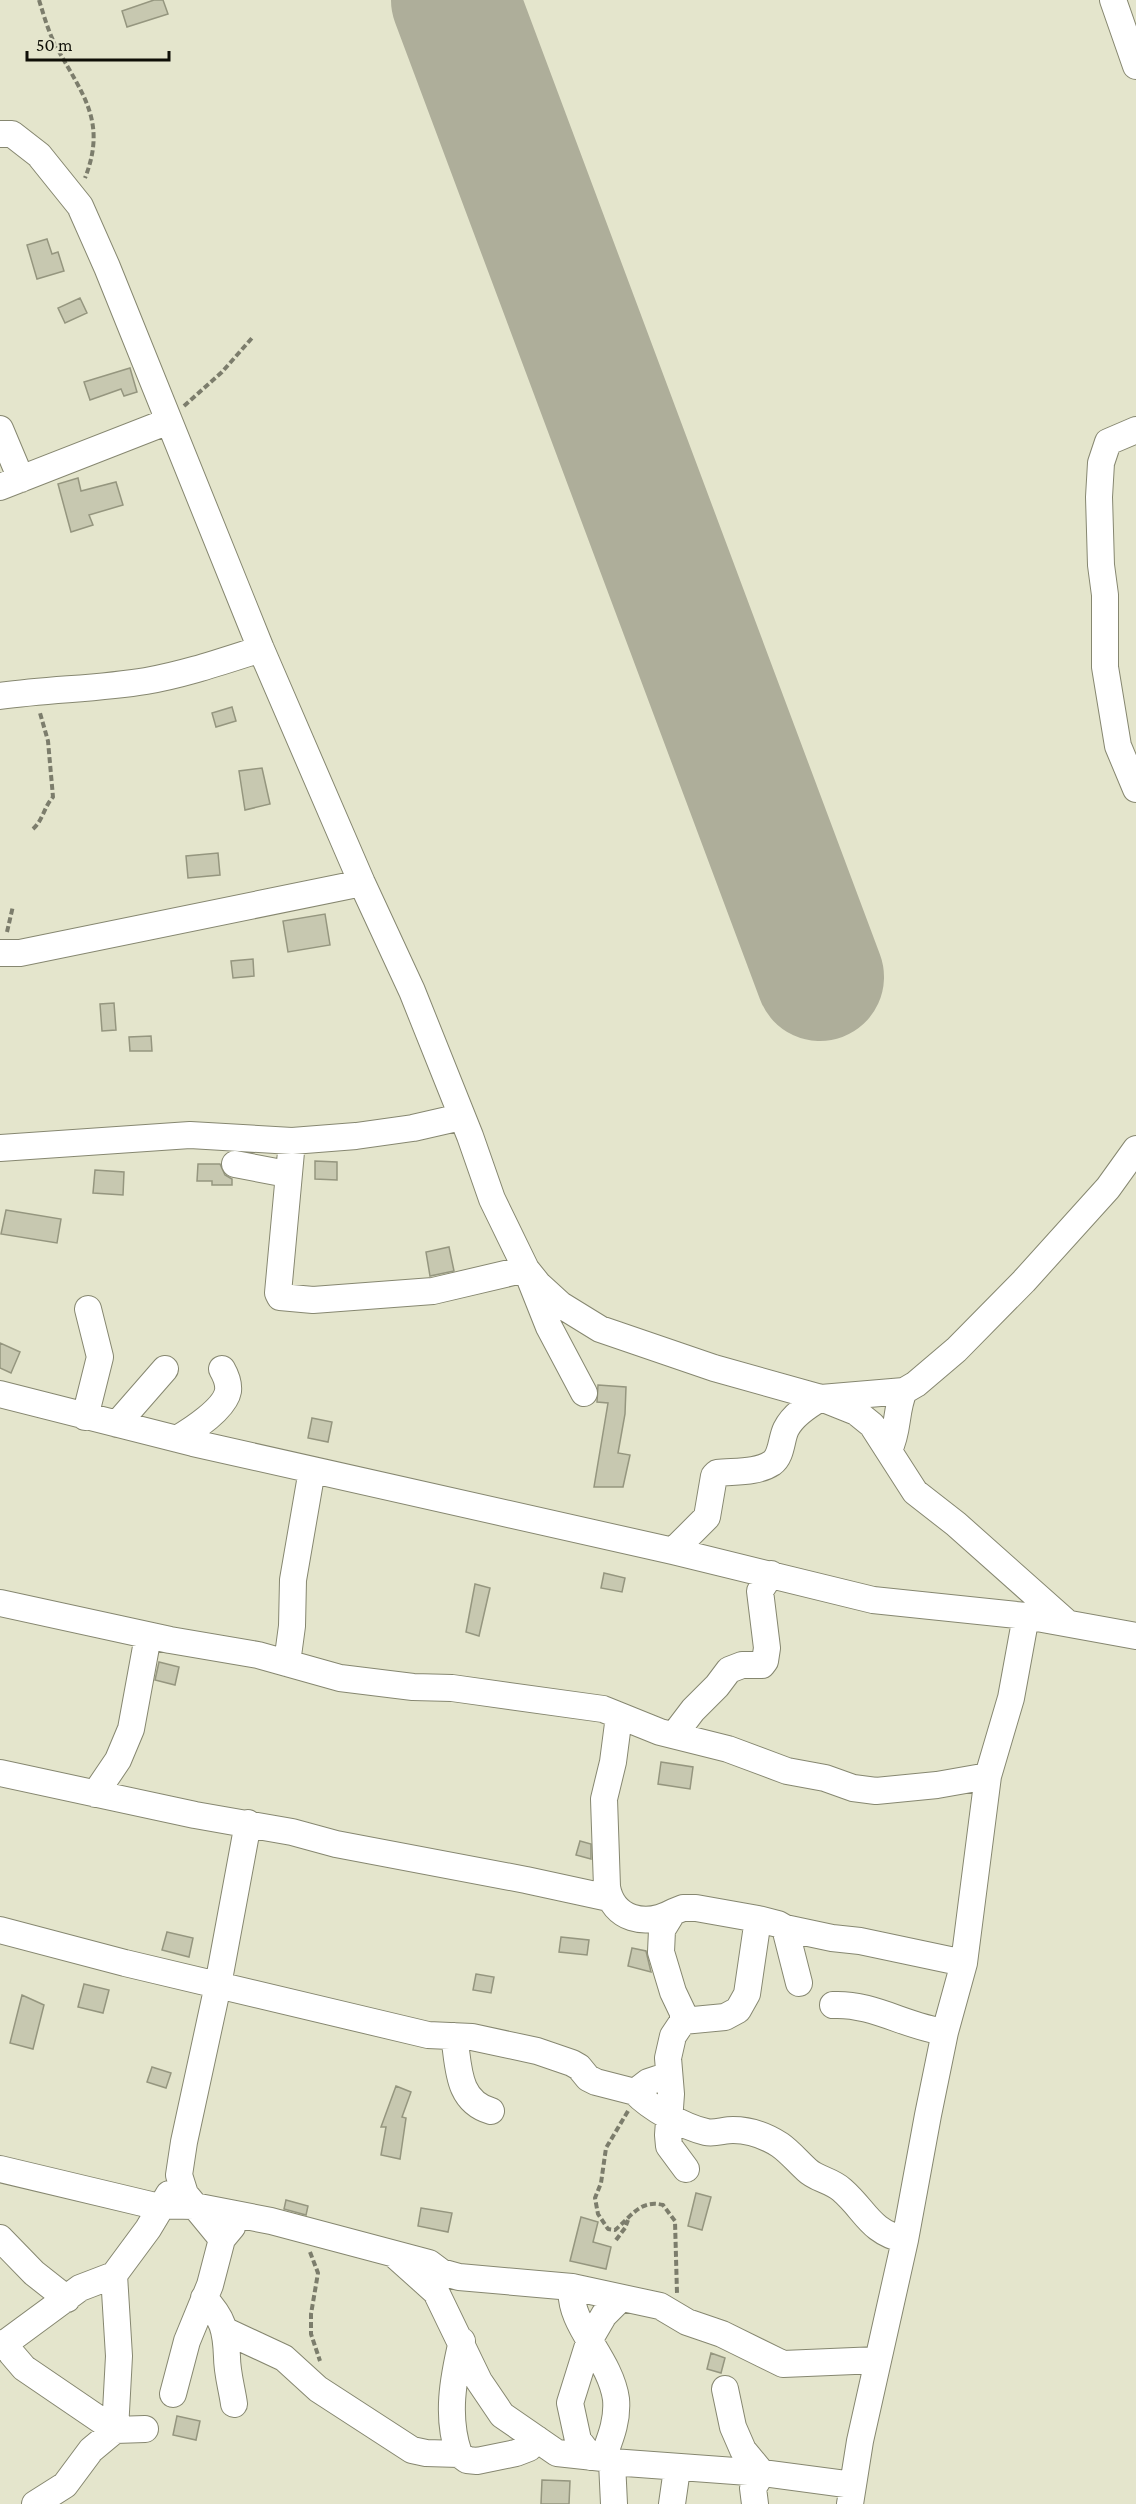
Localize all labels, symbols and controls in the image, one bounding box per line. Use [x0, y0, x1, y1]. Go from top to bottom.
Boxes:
scale bar [27, 24, 170, 62]
text: 50 m [36, 35, 73, 55]

